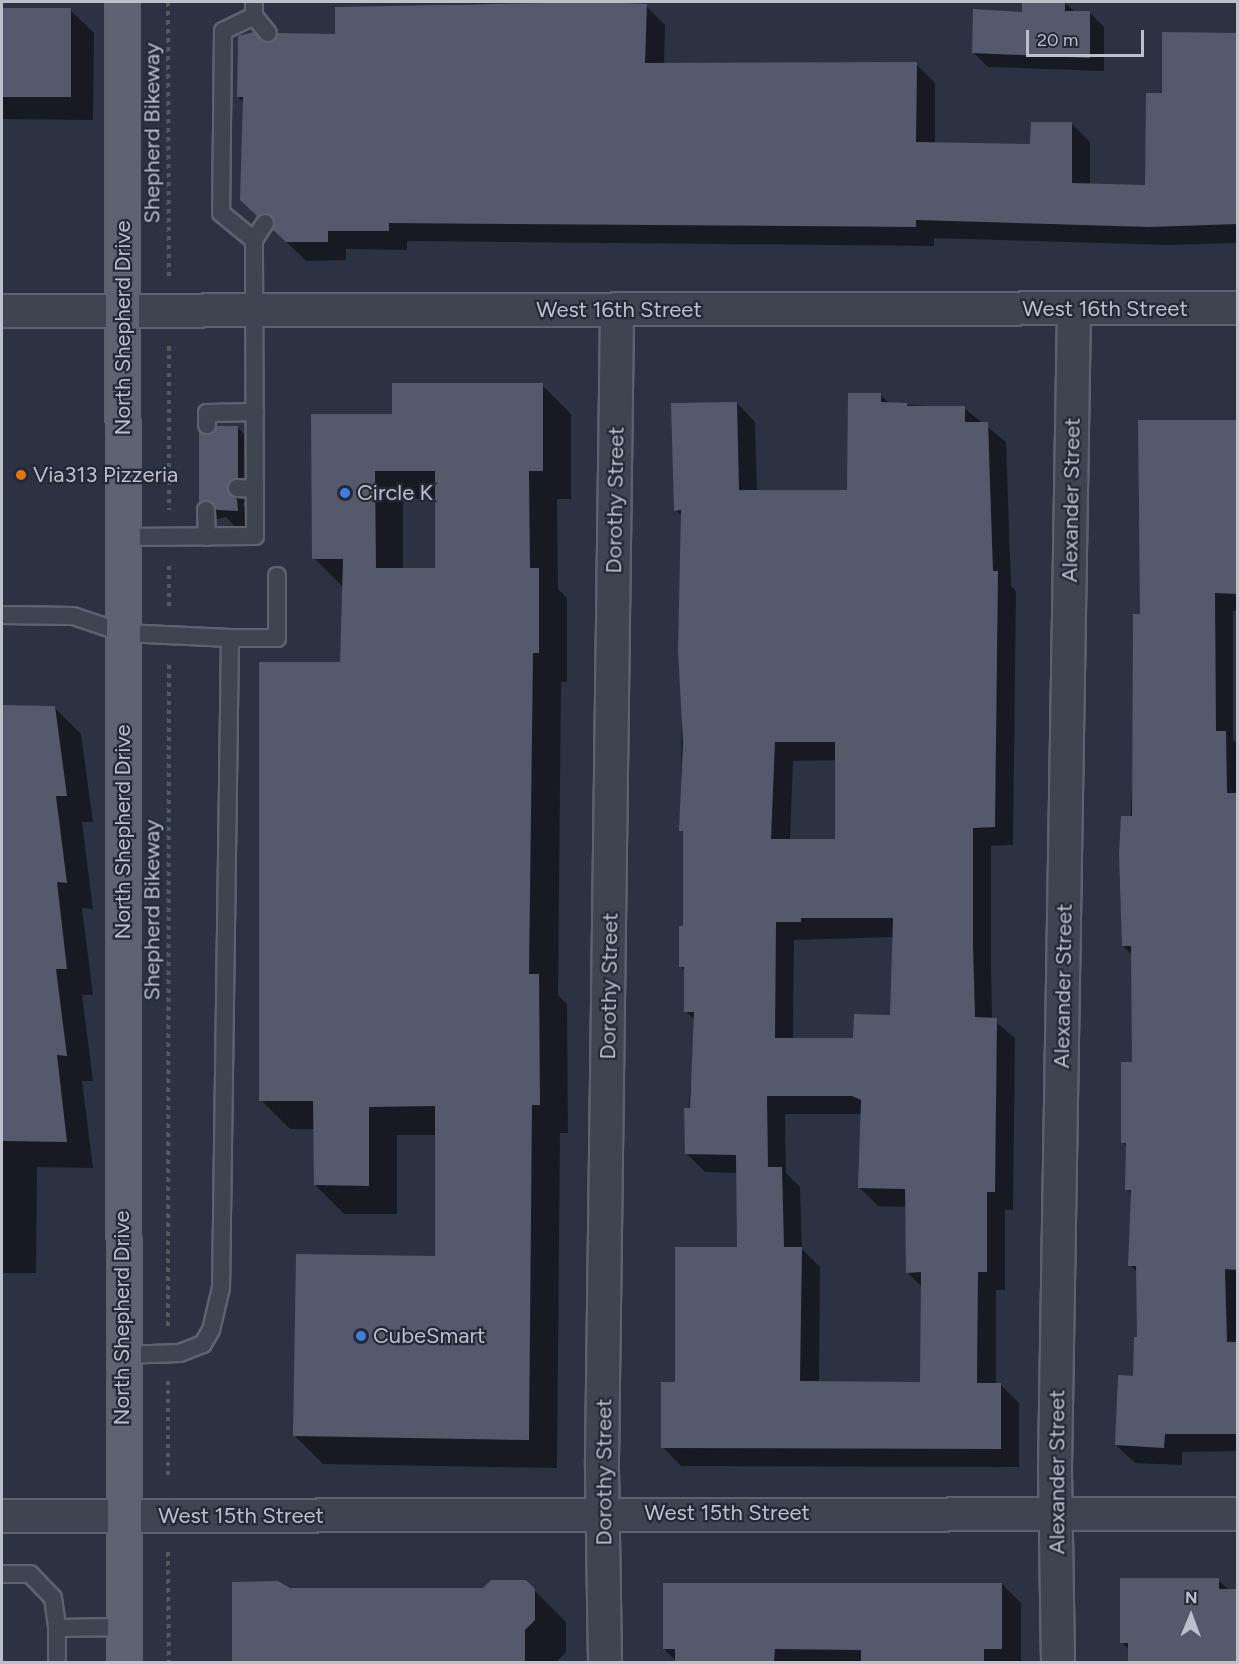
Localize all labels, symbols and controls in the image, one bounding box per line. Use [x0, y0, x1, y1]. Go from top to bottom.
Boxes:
scale bar [1029, 18, 1148, 56]
text: 20 m [1037, 29, 1078, 51]
street label: Shepherd Bikeway [139, 42, 165, 224]
street label: North Shepherd Drive [110, 221, 136, 435]
street label: West 16th Street [1022, 296, 1188, 322]
street label: West 16th Street [536, 297, 702, 323]
street label: Alexander Street [1056, 417, 1086, 583]
street label: Dorothy Street [601, 426, 629, 574]
place label: Via313 Pizzeria [33, 462, 178, 488]
marker: Via313 Pizzeria [14, 468, 28, 482]
place label: Circle K [357, 480, 433, 506]
marker: Circle K [338, 486, 352, 500]
street label: North Shepherd Drive [110, 725, 136, 939]
street label: Shepherd Bikeway [139, 819, 165, 1001]
street label: Alexander Street [1048, 903, 1078, 1069]
street label: Dorothy Street [595, 912, 623, 1060]
street label: North Shepherd Drive [109, 1211, 135, 1425]
place label: CubeSmart [373, 1323, 485, 1349]
marker: CubeSmart [354, 1329, 368, 1343]
street label: Alexander Street [1044, 1390, 1070, 1554]
street label: Dorothy Street [591, 1398, 617, 1546]
street label: West 15th Street [644, 1500, 810, 1526]
street label: West 15th Street [158, 1503, 324, 1529]
north arrow [1161, 1586, 1221, 1646]
text: N [1185, 1588, 1198, 1607]

